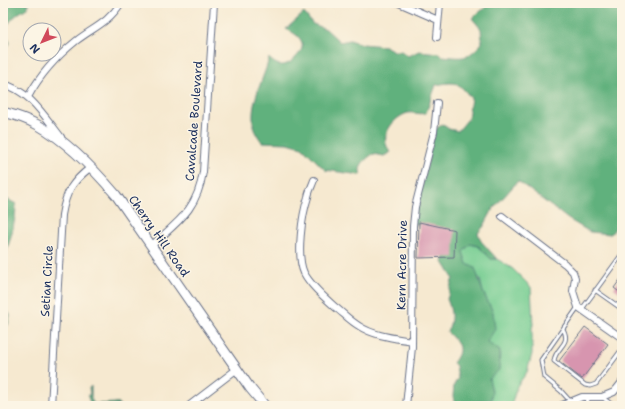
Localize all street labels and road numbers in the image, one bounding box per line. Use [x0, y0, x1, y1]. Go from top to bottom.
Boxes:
street label: Cavalcade Boulevard [182, 60, 206, 182]
street label: Cherry Hill Road [125, 192, 193, 280]
street label: Kern Acre Drive [393, 219, 411, 310]
street label: Setian Circle [37, 245, 57, 317]

